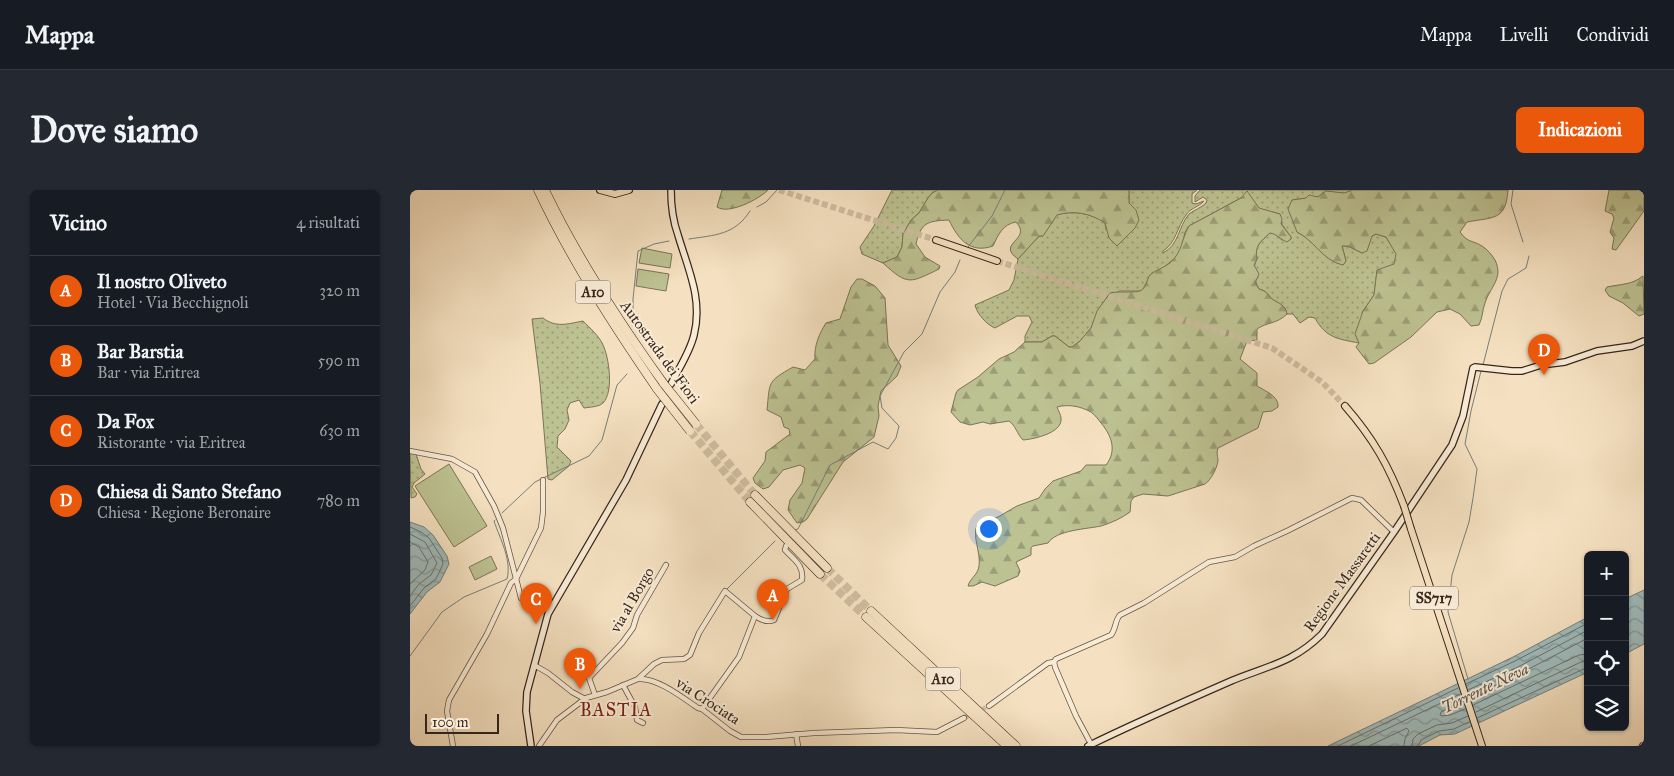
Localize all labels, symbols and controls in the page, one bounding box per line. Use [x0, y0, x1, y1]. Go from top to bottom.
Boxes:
text: Mappa [25, 20, 94, 50]
text: Mappa [1420, 24, 1472, 46]
text: Livelli [1500, 24, 1548, 46]
text: Condividi [1576, 24, 1649, 46]
button: Indicazioni [1516, 107, 1644, 153]
text: Dove siamo [30, 109, 198, 152]
text: Vicino [50, 210, 107, 236]
text: 4 risultati [296, 213, 360, 232]
text: Il nostro Oliveto [97, 270, 227, 293]
road number: A10 [576, 280, 610, 304]
text: A [61, 281, 71, 300]
text: 320 m [320, 281, 360, 300]
text: Hotel · Via Becchignoli [97, 293, 249, 312]
street label: Autostrada dei Fiori [616, 296, 703, 407]
pin: D [1528, 334, 1560, 375]
text: Bar Barstia [97, 340, 183, 363]
text: B [61, 351, 71, 370]
text: 590 m [318, 351, 360, 370]
text: Bar · via Eritrea [97, 363, 200, 382]
text: Da Fox [97, 410, 154, 433]
text: C [61, 421, 71, 440]
text: 630 m [319, 421, 360, 440]
text: Ristorante · via Eritrea [97, 433, 245, 452]
text: Chiesa di Santo Stefano [97, 480, 281, 503]
text: D [60, 491, 72, 510]
text: 780 m [317, 491, 360, 510]
text: Chiesa · Regione Beronaire [97, 503, 271, 522]
your location [976, 516, 1002, 542]
street label: Regione Massaretti [1300, 529, 1384, 635]
map controls [1584, 551, 1629, 731]
button: + [1584, 551, 1629, 596]
street label: via al Borgo [606, 564, 658, 637]
pin: A [757, 579, 789, 620]
pin: C [520, 583, 552, 624]
road number: SS717 [1410, 586, 1458, 609]
button: − [1584, 596, 1629, 641]
button: locate [1584, 641, 1629, 686]
pin: B [564, 648, 596, 689]
water label: Torrente Neva [1439, 659, 1532, 717]
road number: A10 [926, 668, 960, 690]
street label: via Crociata [672, 673, 744, 729]
button: layers [1584, 686, 1629, 731]
district label: BASTIA [580, 699, 652, 721]
scale bar [425, 711, 499, 734]
text: 100 m [432, 714, 469, 731]

